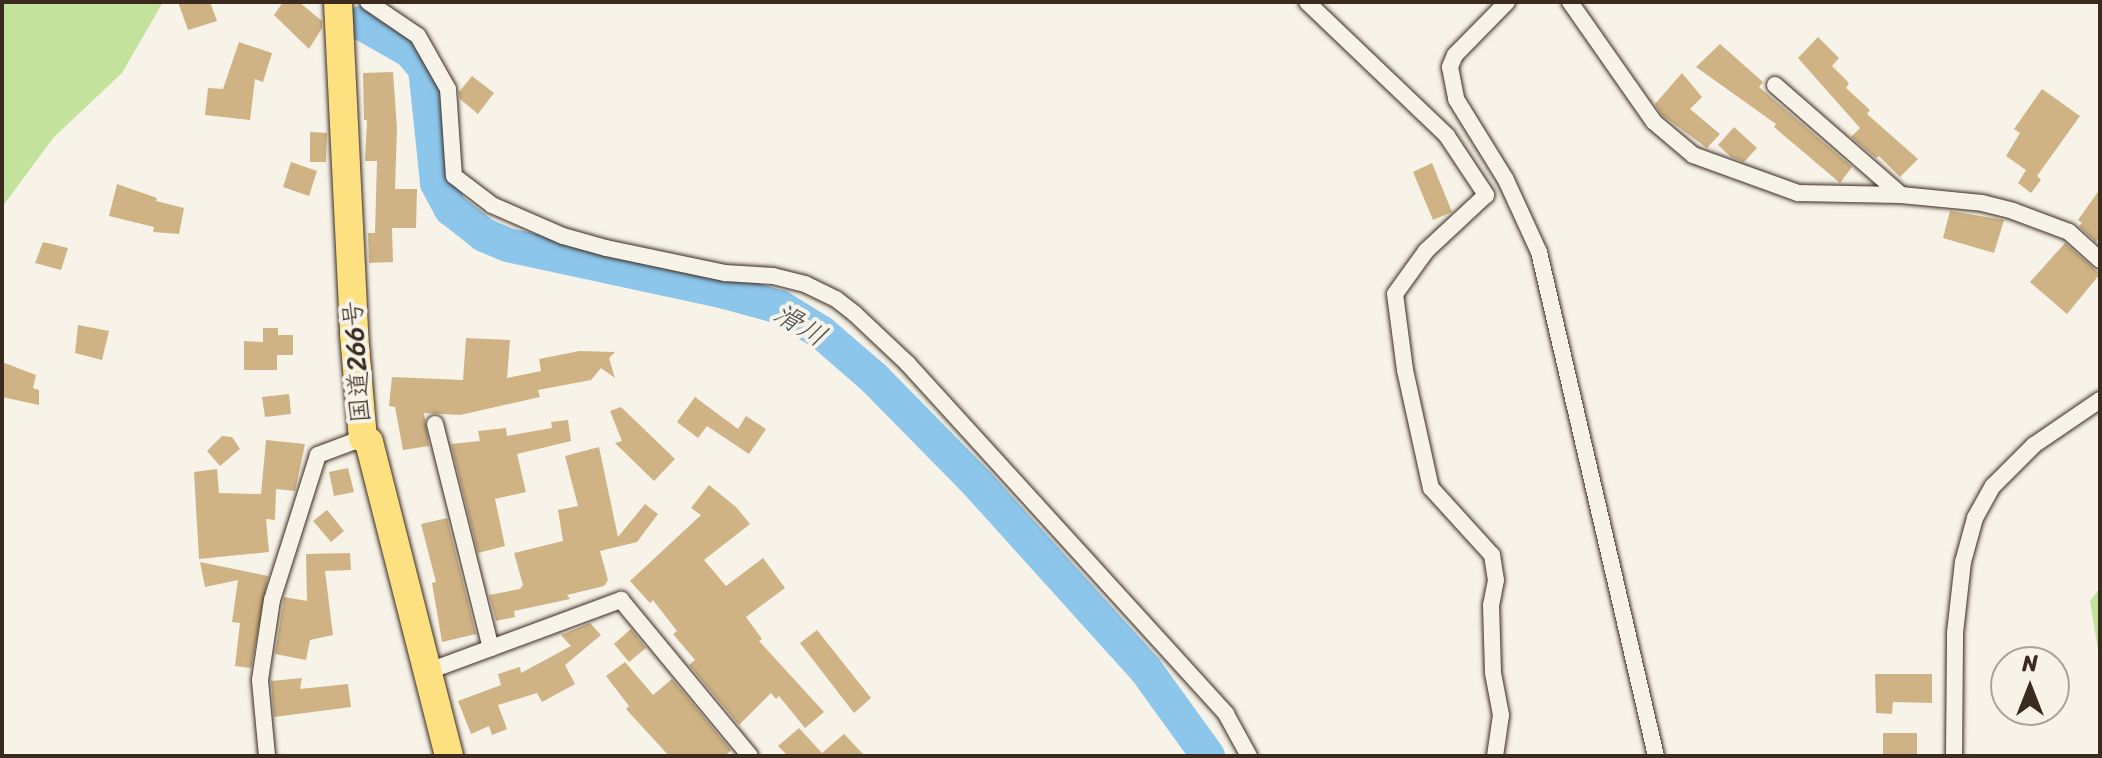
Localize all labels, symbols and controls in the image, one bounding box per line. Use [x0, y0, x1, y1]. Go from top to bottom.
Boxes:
water label: 滑川 [767, 296, 833, 354]
street label: 国道266号 [337, 300, 377, 424]
text: N [2022, 644, 2038, 683]
north arrow [1990, 646, 2070, 726]

